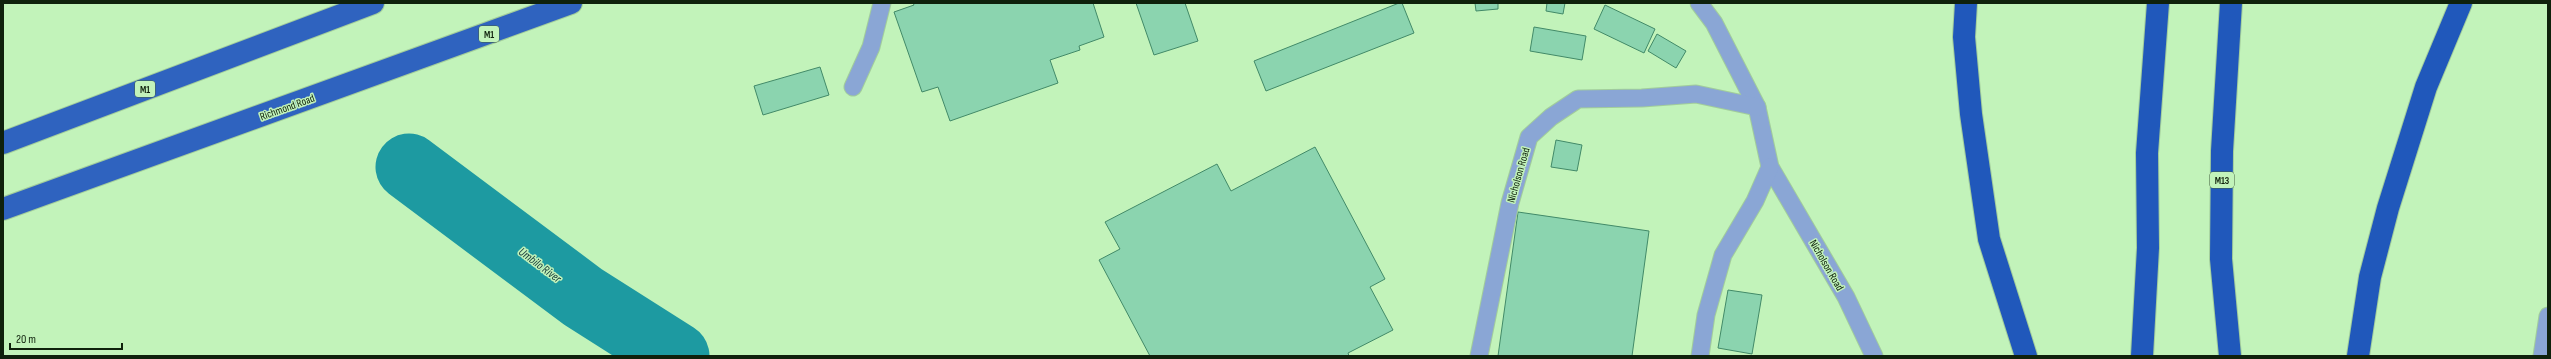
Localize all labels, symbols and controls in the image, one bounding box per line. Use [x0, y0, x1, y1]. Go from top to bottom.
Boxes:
road number: M1 [479, 26, 499, 42]
road number: M1 [135, 81, 155, 97]
street label: Richmond Road [258, 91, 317, 123]
street label: Nicholson Road [1504, 146, 1533, 204]
road number: M13 [2210, 172, 2234, 188]
street label: Nicholson Road [1807, 237, 1847, 293]
water label: Umbilo River [515, 245, 564, 287]
scale bar [10, 325, 122, 351]
text: 20 m [16, 332, 36, 347]

